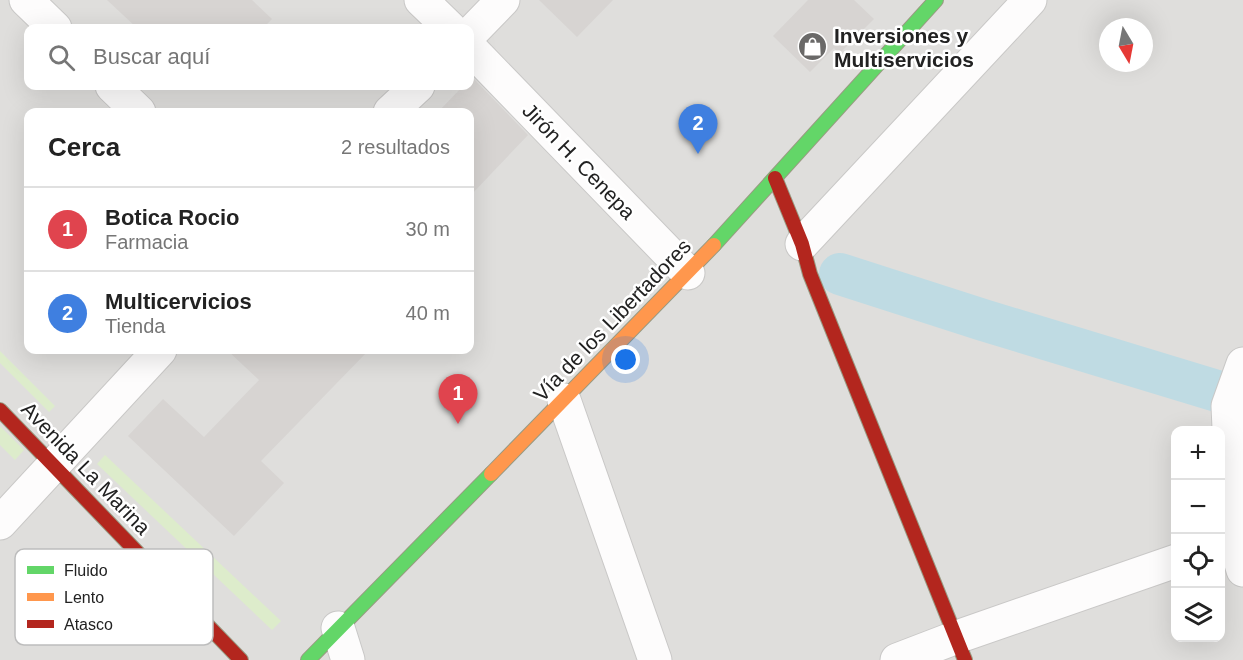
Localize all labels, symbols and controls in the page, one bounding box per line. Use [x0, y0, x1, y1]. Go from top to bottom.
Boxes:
north arrow [1099, 18, 1153, 72]
search box [24, 24, 474, 90]
place label: Inversiones y Multiservicios [834, 24, 974, 71]
shop icon: Inversiones y Multiservicios [797, 31, 829, 63]
icon: search [45, 41, 78, 74]
text: Buscar aquí [93, 44, 210, 69]
street label: Jirón H. Cenepa [518, 98, 640, 224]
pin: 2 [678, 104, 718, 154]
text: Cerca [48, 132, 120, 162]
text: 2 resultados [341, 136, 450, 158]
text: Botica Rocio [105, 205, 239, 230]
text: 1 [62, 218, 73, 240]
text: 30 m [406, 218, 450, 240]
text: Farmacia [105, 231, 188, 253]
street label: Vía de los Libertadores [529, 234, 695, 406]
text: Multicervicios [105, 289, 252, 314]
text: 2 [62, 302, 73, 324]
text: 40 m [406, 302, 450, 324]
text: Tienda [105, 315, 165, 337]
your location [611, 345, 640, 374]
pin: 1 [438, 374, 478, 424]
street label: Avenida La Marina [17, 397, 155, 539]
map controls [1171, 426, 1225, 642]
button: + [1171, 426, 1225, 480]
button: − [1171, 480, 1225, 534]
button: locate [1171, 534, 1225, 588]
legend [15, 549, 213, 645]
text: Fluido [64, 562, 108, 579]
button: layers [1171, 588, 1225, 642]
text: Lento [64, 589, 104, 606]
text: Atasco [64, 616, 113, 633]

